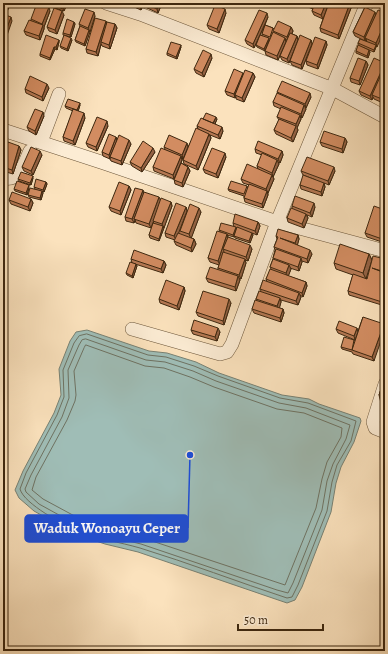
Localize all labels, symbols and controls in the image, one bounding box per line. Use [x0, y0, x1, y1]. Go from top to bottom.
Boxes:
callout: Waduk Wonoayu Ceper [25, 515, 188, 542]
text: Waduk Wonoayu Ceper [33, 518, 180, 538]
scale bar [238, 606, 323, 632]
text: 50 m [244, 612, 268, 628]

